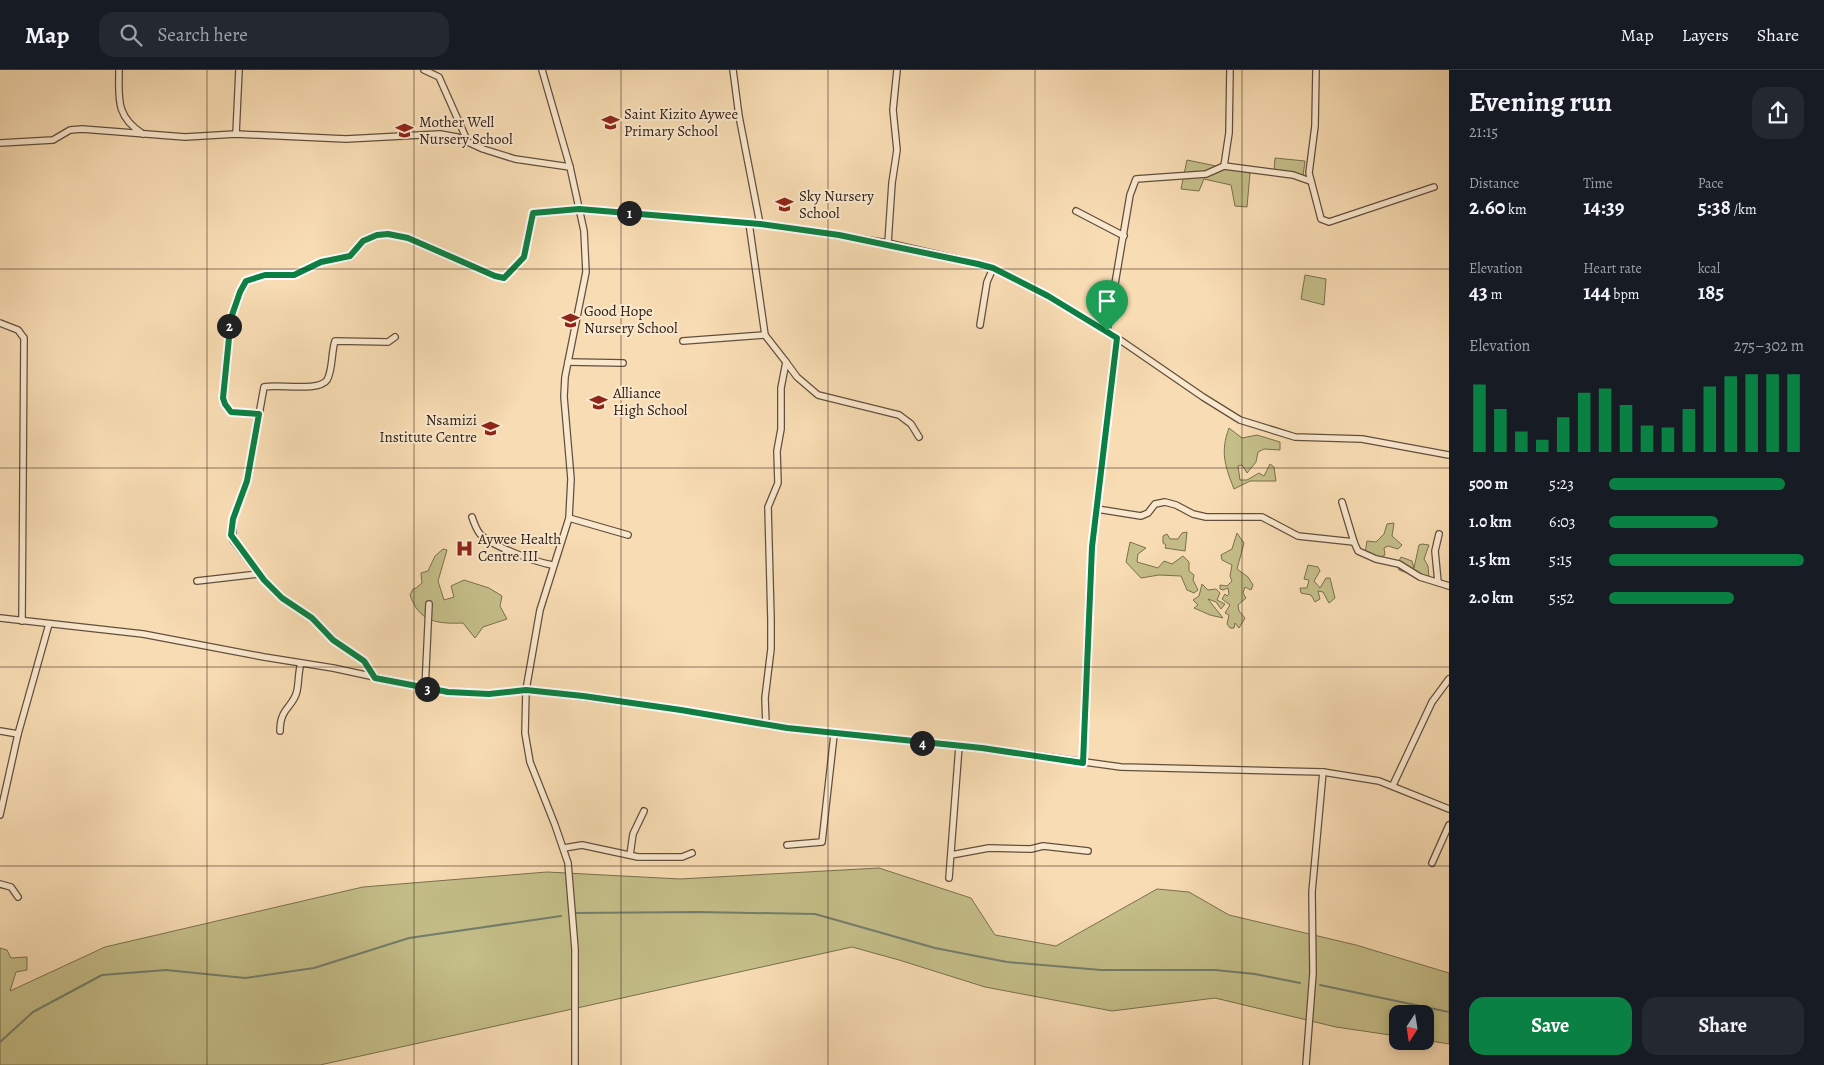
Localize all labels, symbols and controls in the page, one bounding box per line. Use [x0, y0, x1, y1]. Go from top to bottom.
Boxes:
search box [99, 12, 449, 57]
text: Map [25, 19, 69, 51]
icon: search [117, 21, 145, 49]
text: Search here [157, 22, 248, 48]
text: Map [1621, 23, 1654, 47]
text: Layers [1682, 23, 1729, 47]
text: Share [1757, 23, 1799, 47]
text: Evening run [1469, 83, 1612, 121]
button: share [1752, 87, 1804, 139]
place label: Saint Kizito Aywee Primary School [624, 104, 738, 141]
place label: Mother Well Nursery School [419, 112, 513, 149]
school or university icon: Saint Kizito Aywee Primary School [600, 113, 620, 133]
school or university icon: Mother Well Nursery School [395, 121, 415, 141]
text: 21:15 [1469, 121, 1498, 143]
text: Distance [1469, 174, 1519, 193]
text: Time [1583, 174, 1612, 193]
text: Pace [1698, 174, 1724, 193]
place label: Sky Nursery School [799, 186, 874, 223]
text: 2.60 [1469, 193, 1505, 221]
text: 14:39 [1583, 193, 1624, 221]
text: 5:38 [1698, 193, 1731, 221]
school or university icon: Sky Nursery School [775, 195, 795, 215]
pin: 1 [616, 200, 642, 226]
text: km [1505, 200, 1527, 219]
text: /km [1731, 200, 1757, 219]
text: 1 [627, 204, 632, 223]
text: Elevation [1469, 259, 1523, 278]
text: Heart rate [1583, 259, 1642, 278]
text: kcal [1698, 259, 1720, 278]
text: 43 [1469, 278, 1488, 306]
text: 144 [1583, 278, 1611, 306]
text: 185 [1698, 278, 1724, 306]
pin [1086, 280, 1128, 331]
text: m [1488, 285, 1502, 304]
text: bpm [1611, 285, 1640, 304]
icon: arrive [1093, 287, 1121, 315]
place label: Good Hope Nursery School [584, 301, 678, 338]
school or university icon: Good Hope Nursery School [560, 310, 580, 330]
pin: 2 [216, 314, 242, 338]
text: 2 [226, 317, 233, 336]
text: Elevation [1469, 335, 1530, 357]
text: 275–302 m [1734, 335, 1804, 357]
place label: Alliance High School [612, 383, 688, 420]
school or university icon: Alliance High School [589, 392, 609, 412]
place label: Nsamizi Institute Centre [379, 410, 477, 447]
school or university icon: Nsamizi Institute Centre [481, 419, 501, 439]
text: 500 m [1469, 473, 1508, 495]
text: 5:23 [1549, 473, 1574, 495]
text: 1.0 km [1469, 511, 1512, 533]
text: 6:03 [1549, 511, 1575, 533]
place label: Aywee Health Centre III [477, 529, 561, 566]
hospital icon: Aywee Health Centre III [454, 538, 474, 558]
text: 1.5 km [1469, 549, 1510, 571]
text: 5:15 [1549, 549, 1572, 571]
text: 2.0 km [1469, 587, 1514, 609]
text: 5:52 [1549, 587, 1574, 609]
pin: 3 [414, 676, 440, 702]
text: 3 [424, 680, 431, 699]
pin: 4 [910, 730, 934, 756]
text: 4 [919, 734, 926, 753]
button: Save [1469, 997, 1632, 1055]
button: Share [1642, 997, 1804, 1055]
north arrow [1389, 1005, 1434, 1050]
map controls [1389, 1005, 1434, 1050]

